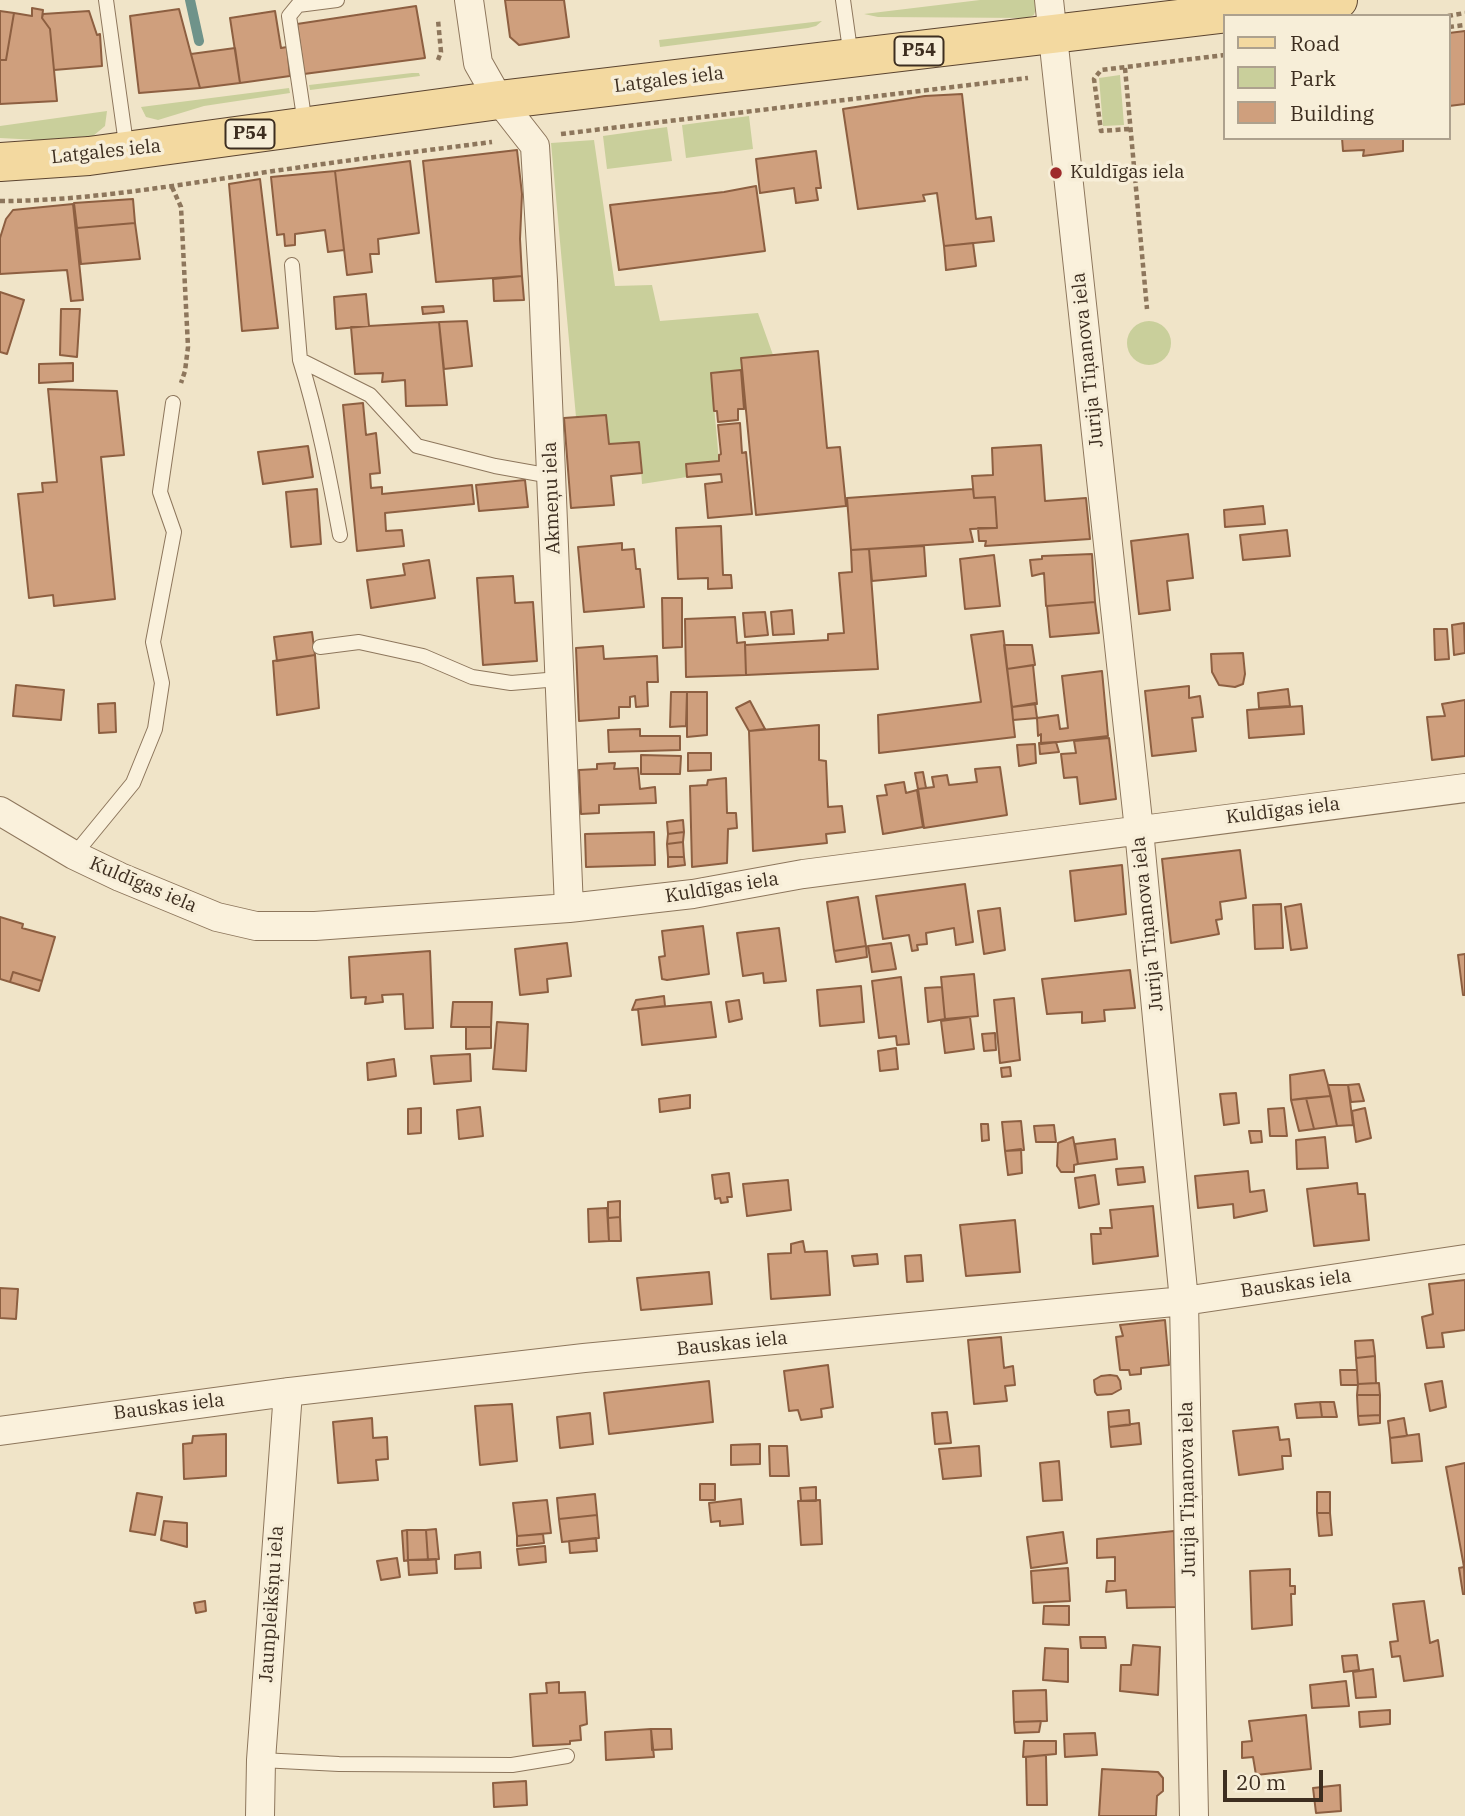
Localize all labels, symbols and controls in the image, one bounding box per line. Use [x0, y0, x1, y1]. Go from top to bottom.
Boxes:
legend [1224, 14, 1451, 140]
text: Road [1290, 29, 1340, 57]
road number: P54 [894, 36, 944, 66]
street label: Latgales iela [613, 62, 725, 98]
text: Park [1290, 64, 1336, 92]
text: Building [1290, 99, 1374, 127]
road number: P54 [226, 119, 274, 148]
street label: Latgales iela [50, 135, 162, 169]
place label: Kuldīgas iela [1070, 162, 1185, 184]
marker: Kuldīgas iela [1048, 165, 1064, 181]
street label: Jurija Tiņanova iela [1067, 271, 1109, 449]
street label: Akmeņu iela [539, 441, 565, 555]
street label: Kuldīgas iela [1225, 793, 1341, 829]
street label: Jurija Tiņanova iela [1127, 835, 1169, 1013]
street label: Kuldīgas iela [86, 852, 200, 918]
street label: Kuldīgas iela [664, 868, 780, 908]
street label: Bauskas iela [1239, 1265, 1353, 1303]
street label: Bauskas iela [675, 1327, 789, 1361]
street label: Bauskas iela [112, 1389, 226, 1425]
street label: Jurija Tiņanova iela [1175, 1401, 1201, 1577]
street label: Jaunpleikšņu iela [255, 1525, 289, 1683]
scale bar [1227, 1756, 1327, 1800]
text: 20 m [1236, 1768, 1286, 1796]

